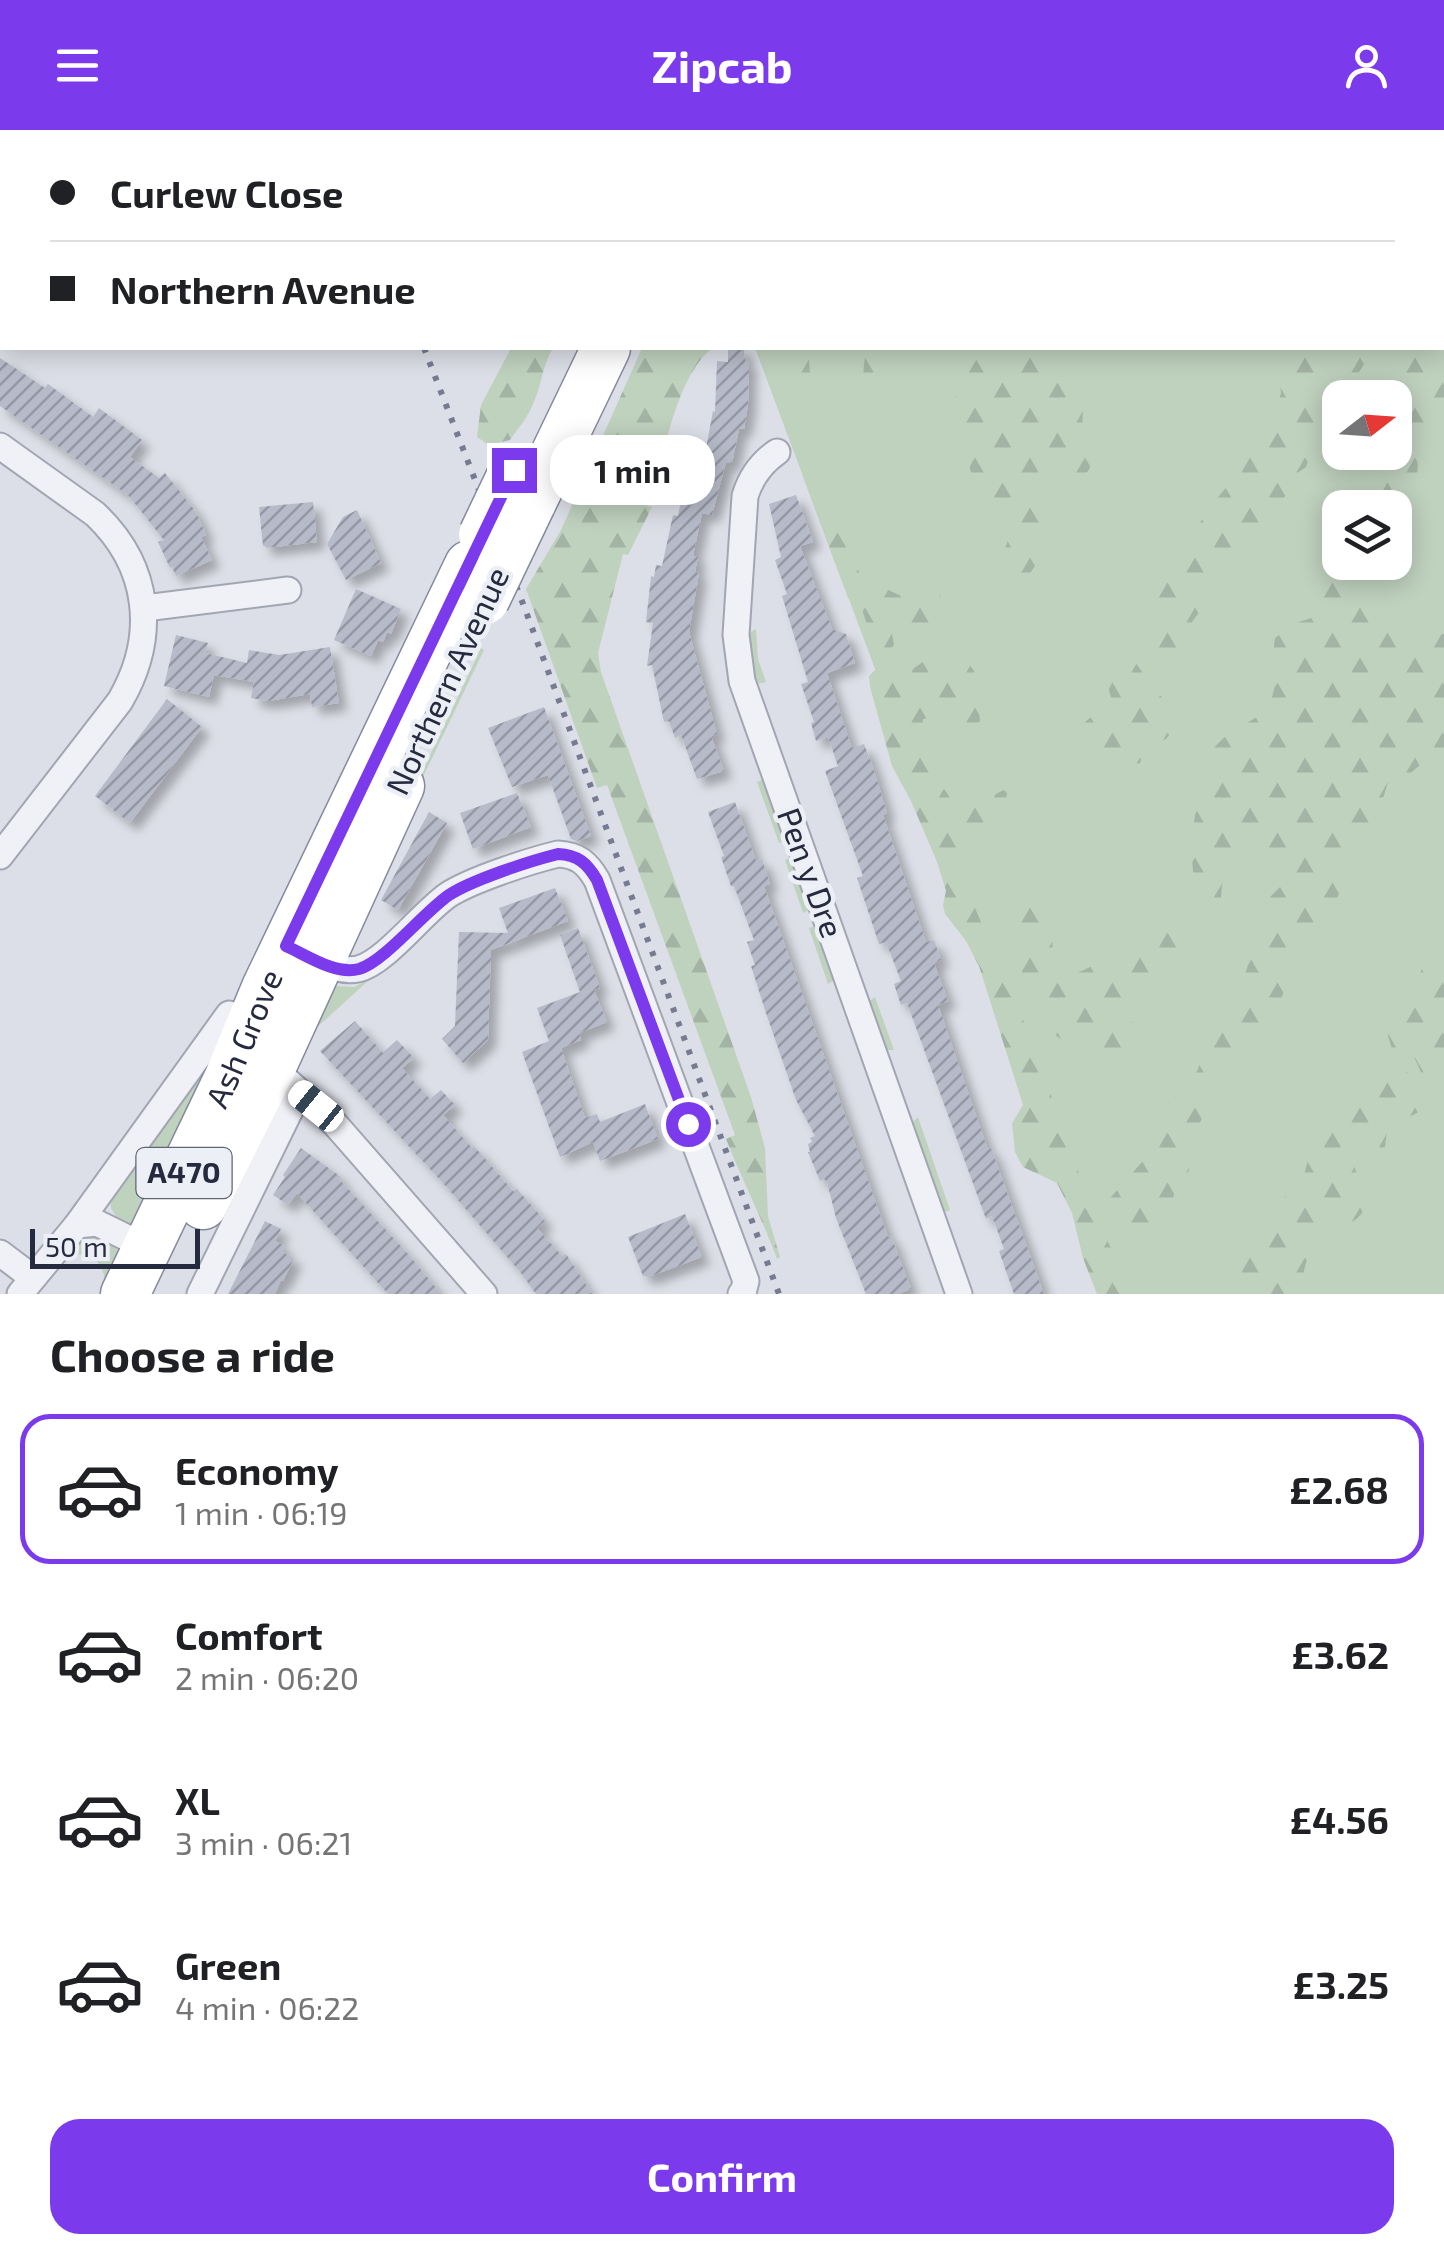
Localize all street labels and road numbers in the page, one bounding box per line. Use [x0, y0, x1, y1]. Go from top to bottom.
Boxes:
street label: Northern Avenue [377, 560, 516, 800]
street label: Pen y Dre [771, 802, 853, 942]
street label: Ash Grove [196, 963, 289, 1113]
road number: A470 [136, 1148, 232, 1198]

